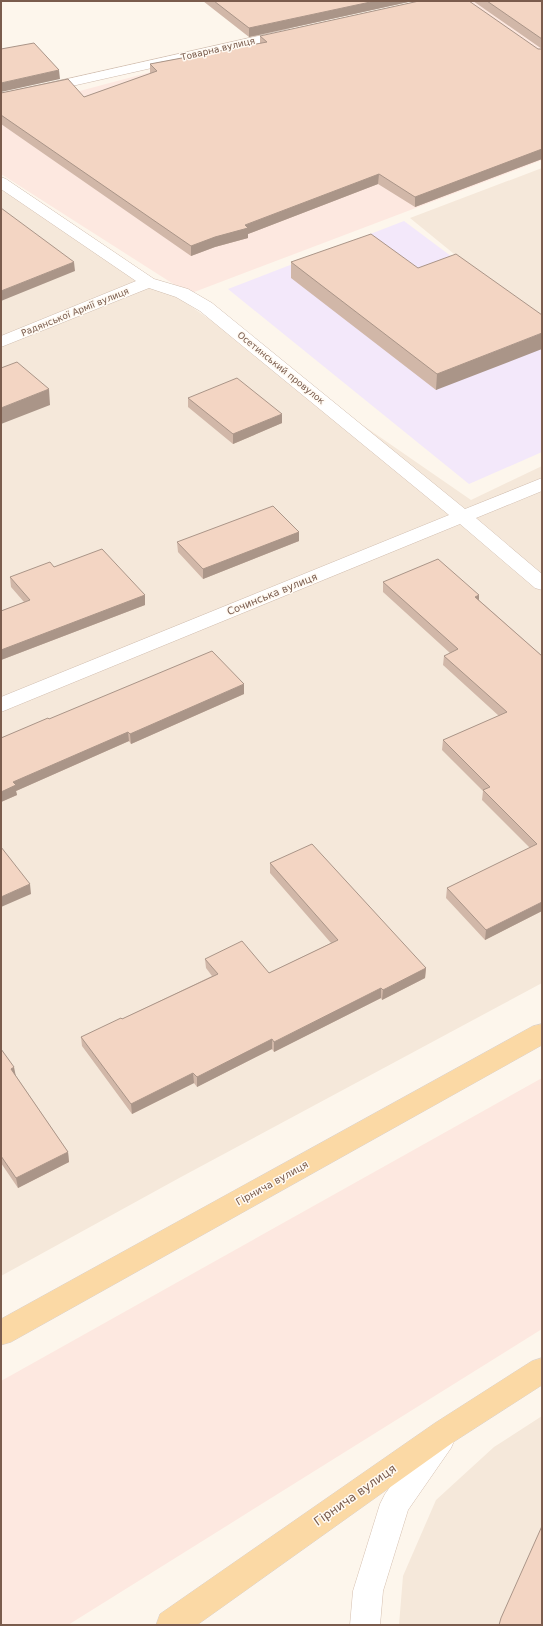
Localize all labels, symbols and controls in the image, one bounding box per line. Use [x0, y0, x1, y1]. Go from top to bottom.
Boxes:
street label: Товарна вулиця [179, 36, 256, 63]
street label: Радянської Армії вулиця [20, 286, 130, 338]
street label: Осетинський провулок [235, 330, 327, 407]
street label: Сочинська вулиця [225, 571, 319, 617]
street label: Гірнича вулиця [234, 1159, 310, 1207]
street label: Гірнича вулиця [311, 1461, 399, 1529]

